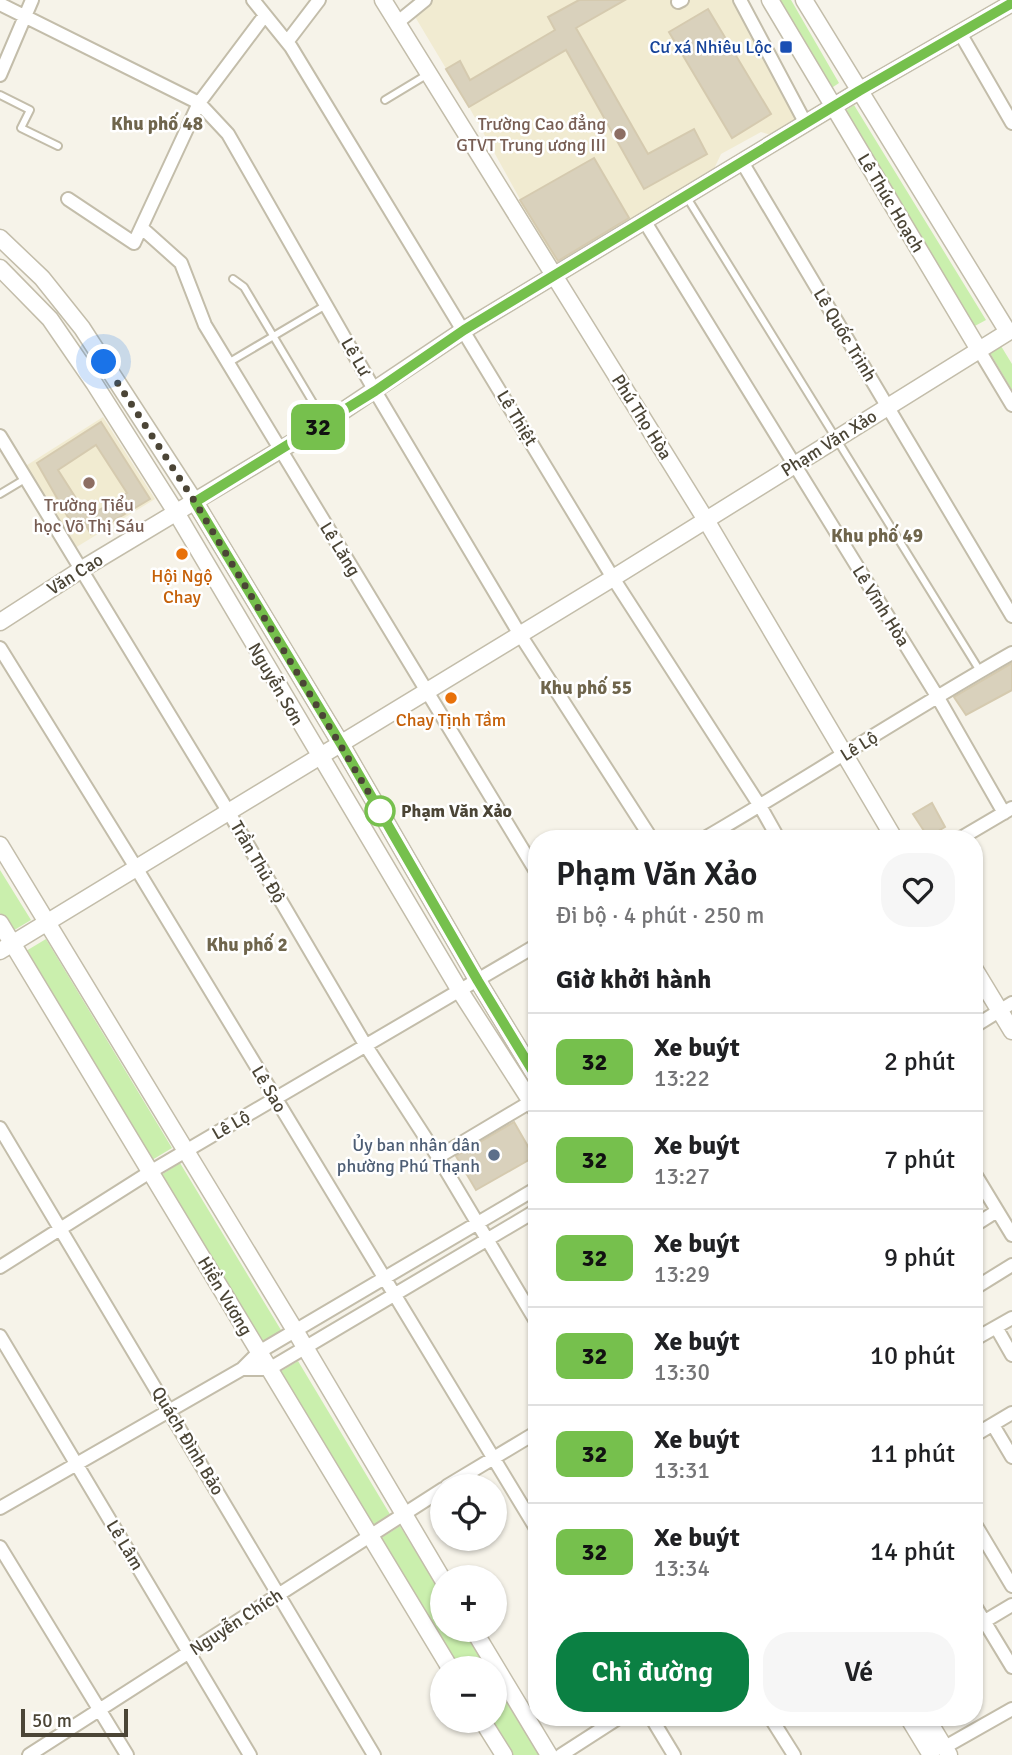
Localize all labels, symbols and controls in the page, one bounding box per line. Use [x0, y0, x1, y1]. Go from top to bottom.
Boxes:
place label: Cư xá Nhiêu Lộc [649, 36, 772, 58]
marker: Cư xá Nhiêu Lộc [778, 39, 794, 55]
district label: Khu phố 48 [111, 111, 203, 136]
place label: Trường Cao đẳng GTVT Trung ương III [456, 113, 606, 156]
marker: Trường Cao đẳng GTVT Trung ương III [612, 126, 628, 142]
street label: Lê Thúc Hoạch [853, 149, 929, 257]
street label: Lê Quốc Trinh [809, 284, 881, 386]
street label: Lê Lư [336, 334, 376, 381]
your location [86, 344, 121, 379]
street label: Phú Thọ Hòa [607, 370, 677, 464]
street label: Lê Thiệt [492, 386, 542, 450]
line badge: 32 [286, 404, 350, 450]
street label: Phạm Văn Xảo [777, 405, 881, 481]
text: 32 [305, 412, 331, 442]
marker: Trường Tiểu học Võ Thị Sáu [81, 475, 97, 491]
place label: Trường Tiểu học Võ Thị Sáu [34, 494, 144, 537]
street label: Lê Lăng [315, 518, 365, 580]
district label: Khu phố 49 [831, 523, 923, 548]
marker: Hội Ngộ Chay [174, 546, 190, 562]
street label: Văn Cao [43, 548, 107, 600]
street label: Lê Vĩnh Hòa [847, 561, 915, 651]
place label: Hội Ngộ Chay [151, 565, 213, 608]
street label: Nguyễn Sơn [244, 639, 308, 729]
district label: Khu phố 55 [540, 675, 632, 700]
marker: Chay Tịnh Tầm [443, 690, 459, 706]
place label: Chay Tịnh Tầm [396, 709, 506, 731]
street label: Lê Lộ [836, 726, 882, 766]
marker: Phạm Văn Xảo [365, 796, 395, 826]
place label: Phạm Văn Xảo [401, 800, 512, 822]
street label: Trần Thủ Độ [226, 817, 290, 907]
button: heart [881, 853, 955, 927]
text: Phạm Văn Xảo [556, 854, 757, 895]
text: Đi bộ · 4 phút · 250 m [556, 901, 764, 930]
district label: Khu phố 2 [206, 932, 288, 957]
text: Giờ khởi hành [556, 964, 711, 996]
text: Xe buýt [654, 1032, 740, 1064]
text: 2 phút [884, 1046, 955, 1078]
text: 32 [582, 1047, 607, 1077]
street label: Lê Sao [247, 1062, 291, 1116]
text: 13:22 [654, 1064, 710, 1093]
street label: Lê Lộ [208, 1105, 254, 1145]
text: Xe buýt [654, 1130, 740, 1162]
place label: Ủy ban nhân dân phường Phú Thạnh [337, 1134, 480, 1177]
text: 7 phút [884, 1144, 955, 1176]
text: 32 [582, 1145, 607, 1175]
marker: Ủy ban nhân dân phường Phú Thạnh [486, 1147, 502, 1163]
text: 13:27 [654, 1162, 710, 1191]
text: Xe buýt [654, 1228, 740, 1260]
text: 9 phút [884, 1242, 955, 1274]
text: 32 [582, 1243, 607, 1273]
street label: Hiền Vương [193, 1253, 257, 1339]
text: 13:29 [654, 1260, 710, 1289]
text: Xe buýt [654, 1326, 740, 1358]
text: 10 phút [870, 1340, 955, 1372]
text: 32 [582, 1341, 607, 1371]
text: 13:30 [654, 1358, 710, 1387]
street label: Quách Đình Bảo [147, 1383, 229, 1499]
text: Xe buýt [654, 1424, 740, 1456]
text: 11 phút [870, 1438, 955, 1470]
text: 32 [582, 1439, 607, 1469]
text: 13:31 [654, 1456, 710, 1485]
map controls [430, 1474, 507, 1733]
button: locate [430, 1474, 507, 1551]
street label: Lê Lâm [102, 1516, 148, 1574]
text: Xe buýt [654, 1522, 740, 1554]
text: 14 phút [870, 1536, 955, 1568]
text: 32 [582, 1537, 607, 1567]
text: 13:34 [654, 1554, 710, 1583]
button: + [430, 1565, 507, 1642]
street label: Nguyễn Chích [185, 1584, 287, 1660]
button: Chỉ đường [556, 1632, 749, 1712]
button: Vé [763, 1632, 955, 1712]
button: − [430, 1656, 507, 1733]
scale bar [21, 1706, 128, 1738]
text: 50 m [32, 1709, 72, 1733]

